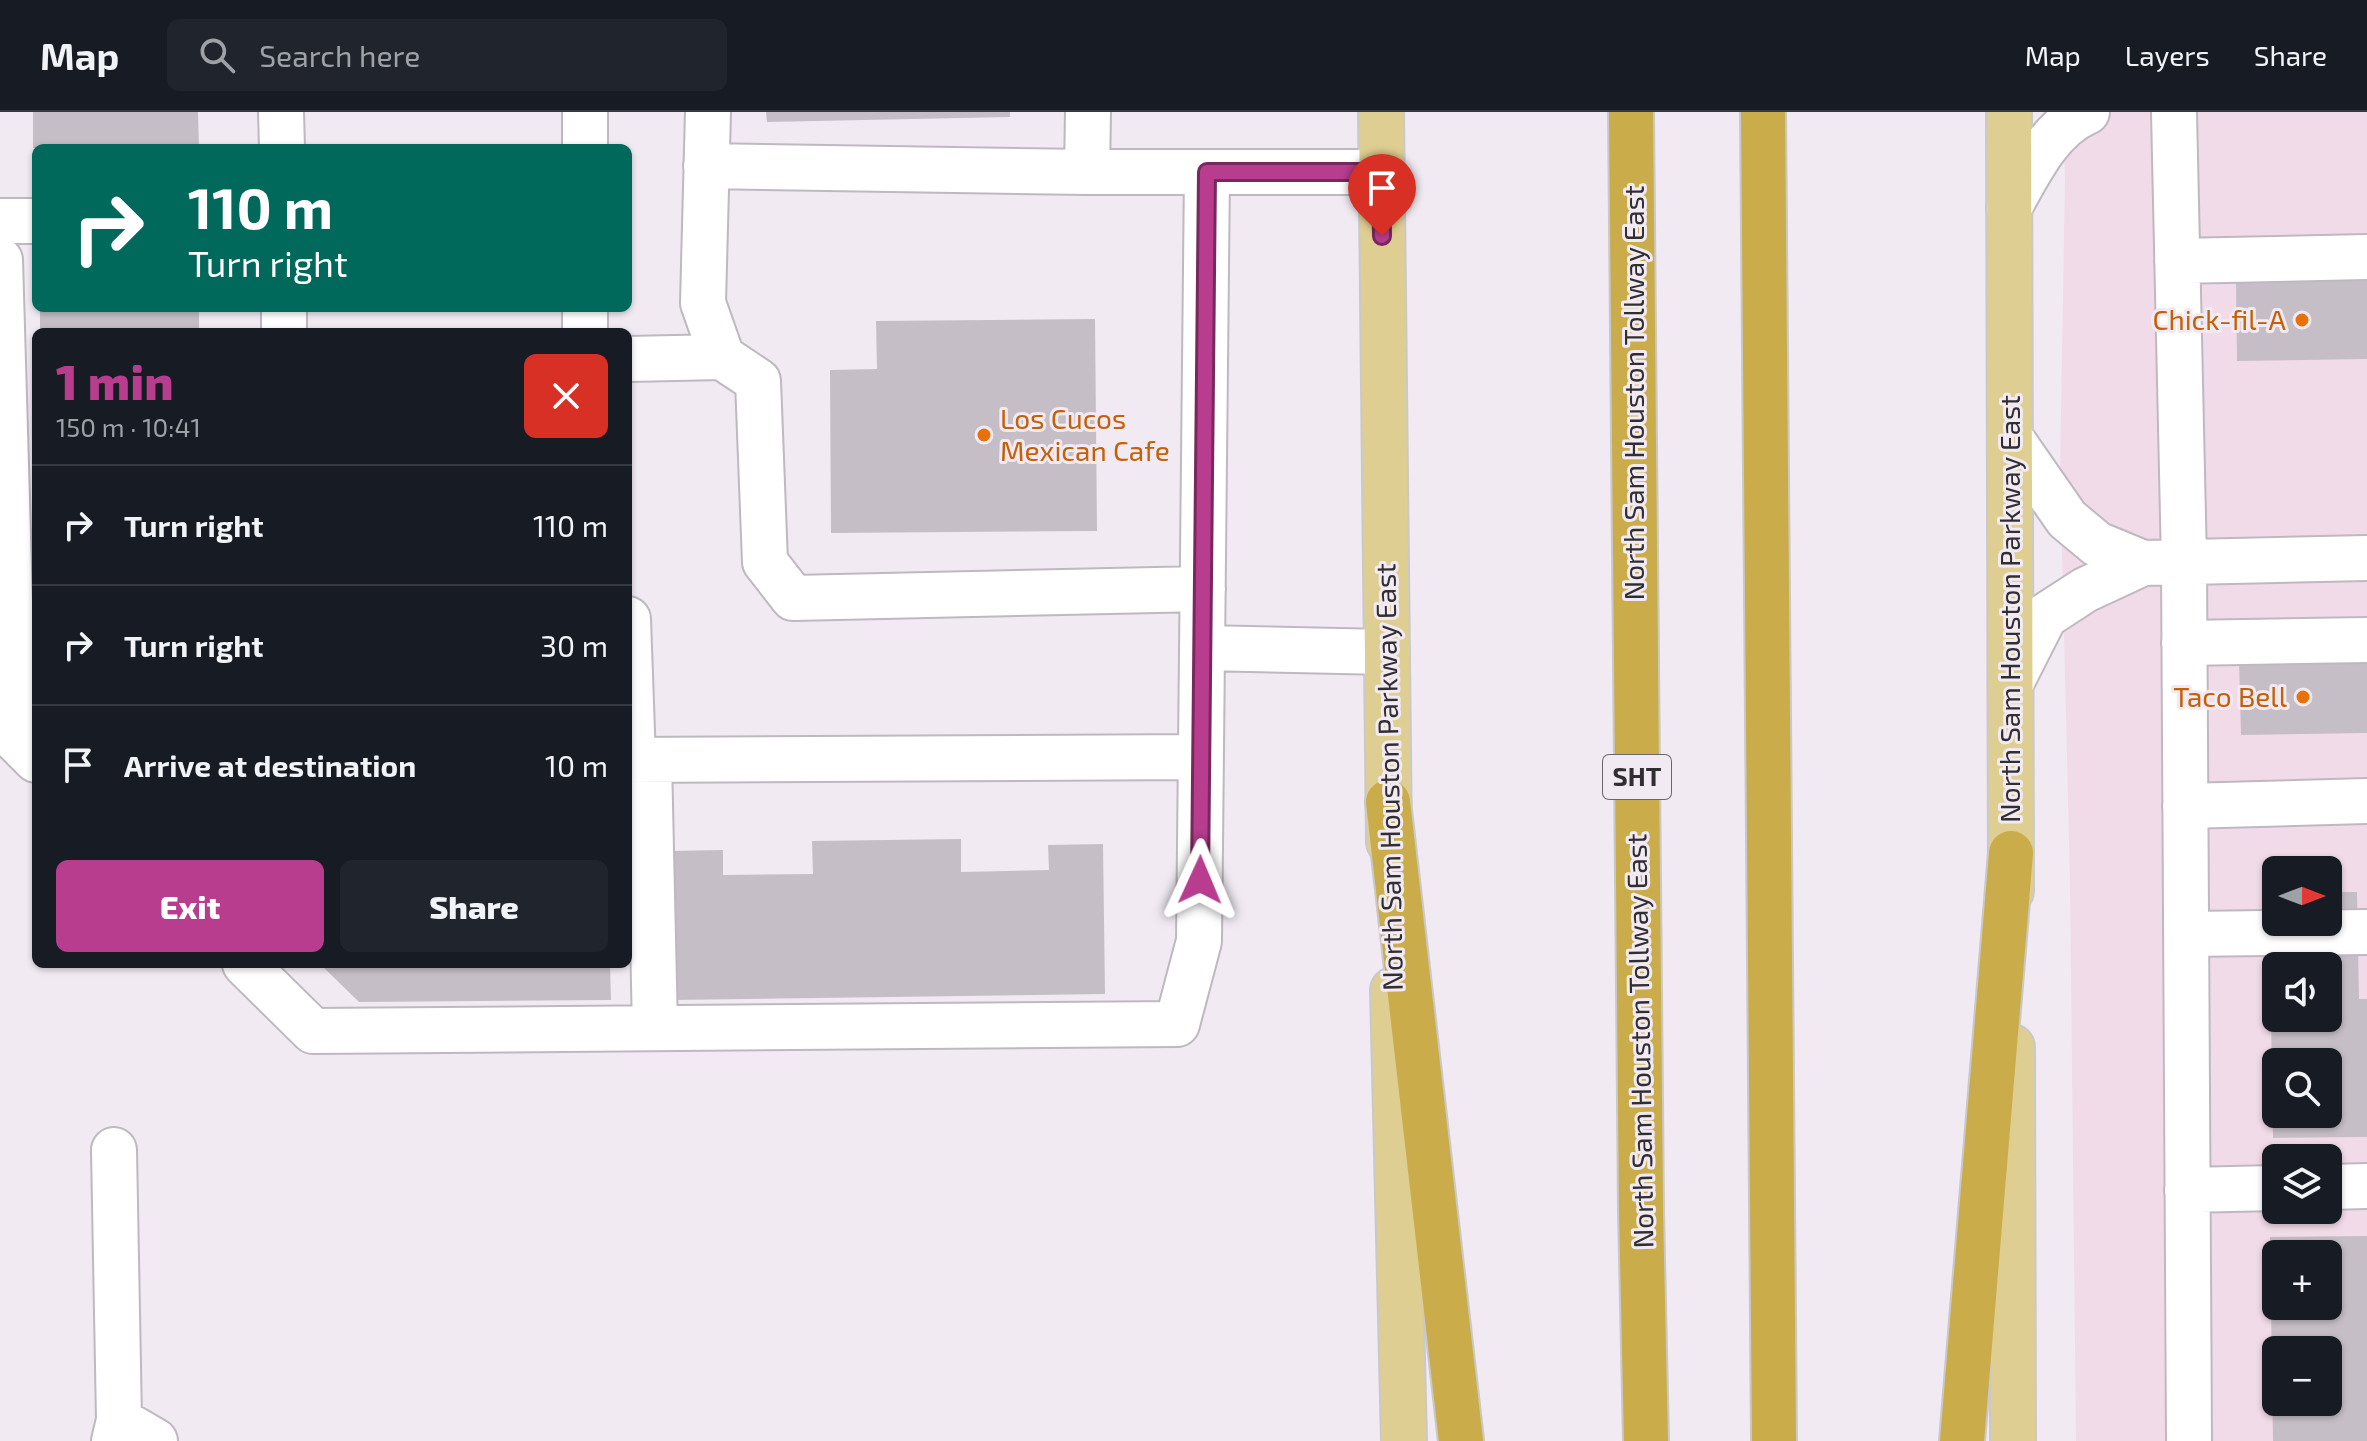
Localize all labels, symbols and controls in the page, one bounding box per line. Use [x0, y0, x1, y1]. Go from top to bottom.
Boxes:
search box [167, 19, 727, 91]
text: Map [40, 32, 119, 78]
icon: search [195, 33, 239, 77]
text: Search here [259, 37, 420, 73]
text: Map [2025, 38, 2081, 72]
text: Layers [2125, 38, 2210, 72]
text: Share [2254, 38, 2327, 72]
pin [1348, 154, 1416, 236]
icon: arrive [1360, 166, 1404, 210]
text: 110 m [188, 173, 333, 240]
icon: right [56, 176, 160, 280]
street label: North Sam Houston Tollway East [1616, 185, 1650, 601]
text: Turn right [188, 241, 348, 284]
place label: Chick-fil-A [2152, 302, 2287, 336]
marker: Chick-fil-A [2293, 311, 2311, 329]
text: 1 min [56, 352, 174, 410]
button: close [524, 354, 608, 438]
street label: North Sam Houston Parkway East [1992, 395, 2026, 823]
place label: Los Cucos Mexican Cafe [1000, 401, 1170, 467]
text: 150 m · 10:41 [56, 411, 201, 442]
marker: Los Cucos Mexican Cafe [975, 426, 993, 444]
icon: right [56, 503, 100, 547]
text: Turn right [124, 507, 264, 543]
text: 110 m [533, 507, 608, 543]
street label: North Sam Houston Parkway East [1367, 563, 1409, 991]
icon: right [56, 623, 100, 667]
text: Turn right [124, 627, 264, 663]
text: 30 m [540, 627, 608, 663]
place label: Taco Bell [2173, 679, 2288, 713]
marker: Taco Bell [2294, 688, 2312, 706]
icon: arrive [56, 743, 100, 787]
text: Arrive at destination [124, 747, 416, 783]
text: 10 m [545, 747, 608, 783]
road number: SHT [1603, 755, 1671, 799]
street label: North Sam Houston Tollway East [1618, 833, 1660, 1249]
position arrow [1158, 838, 1242, 922]
north arrow [2262, 856, 2342, 936]
map controls [2262, 856, 2342, 1416]
button: Exit [56, 860, 324, 952]
button: Share [340, 860, 608, 952]
button: sound [2262, 952, 2342, 1032]
button: search [2262, 1048, 2342, 1128]
button: layers [2262, 1144, 2342, 1224]
button: + [2262, 1240, 2342, 1320]
button: − [2262, 1336, 2342, 1416]

